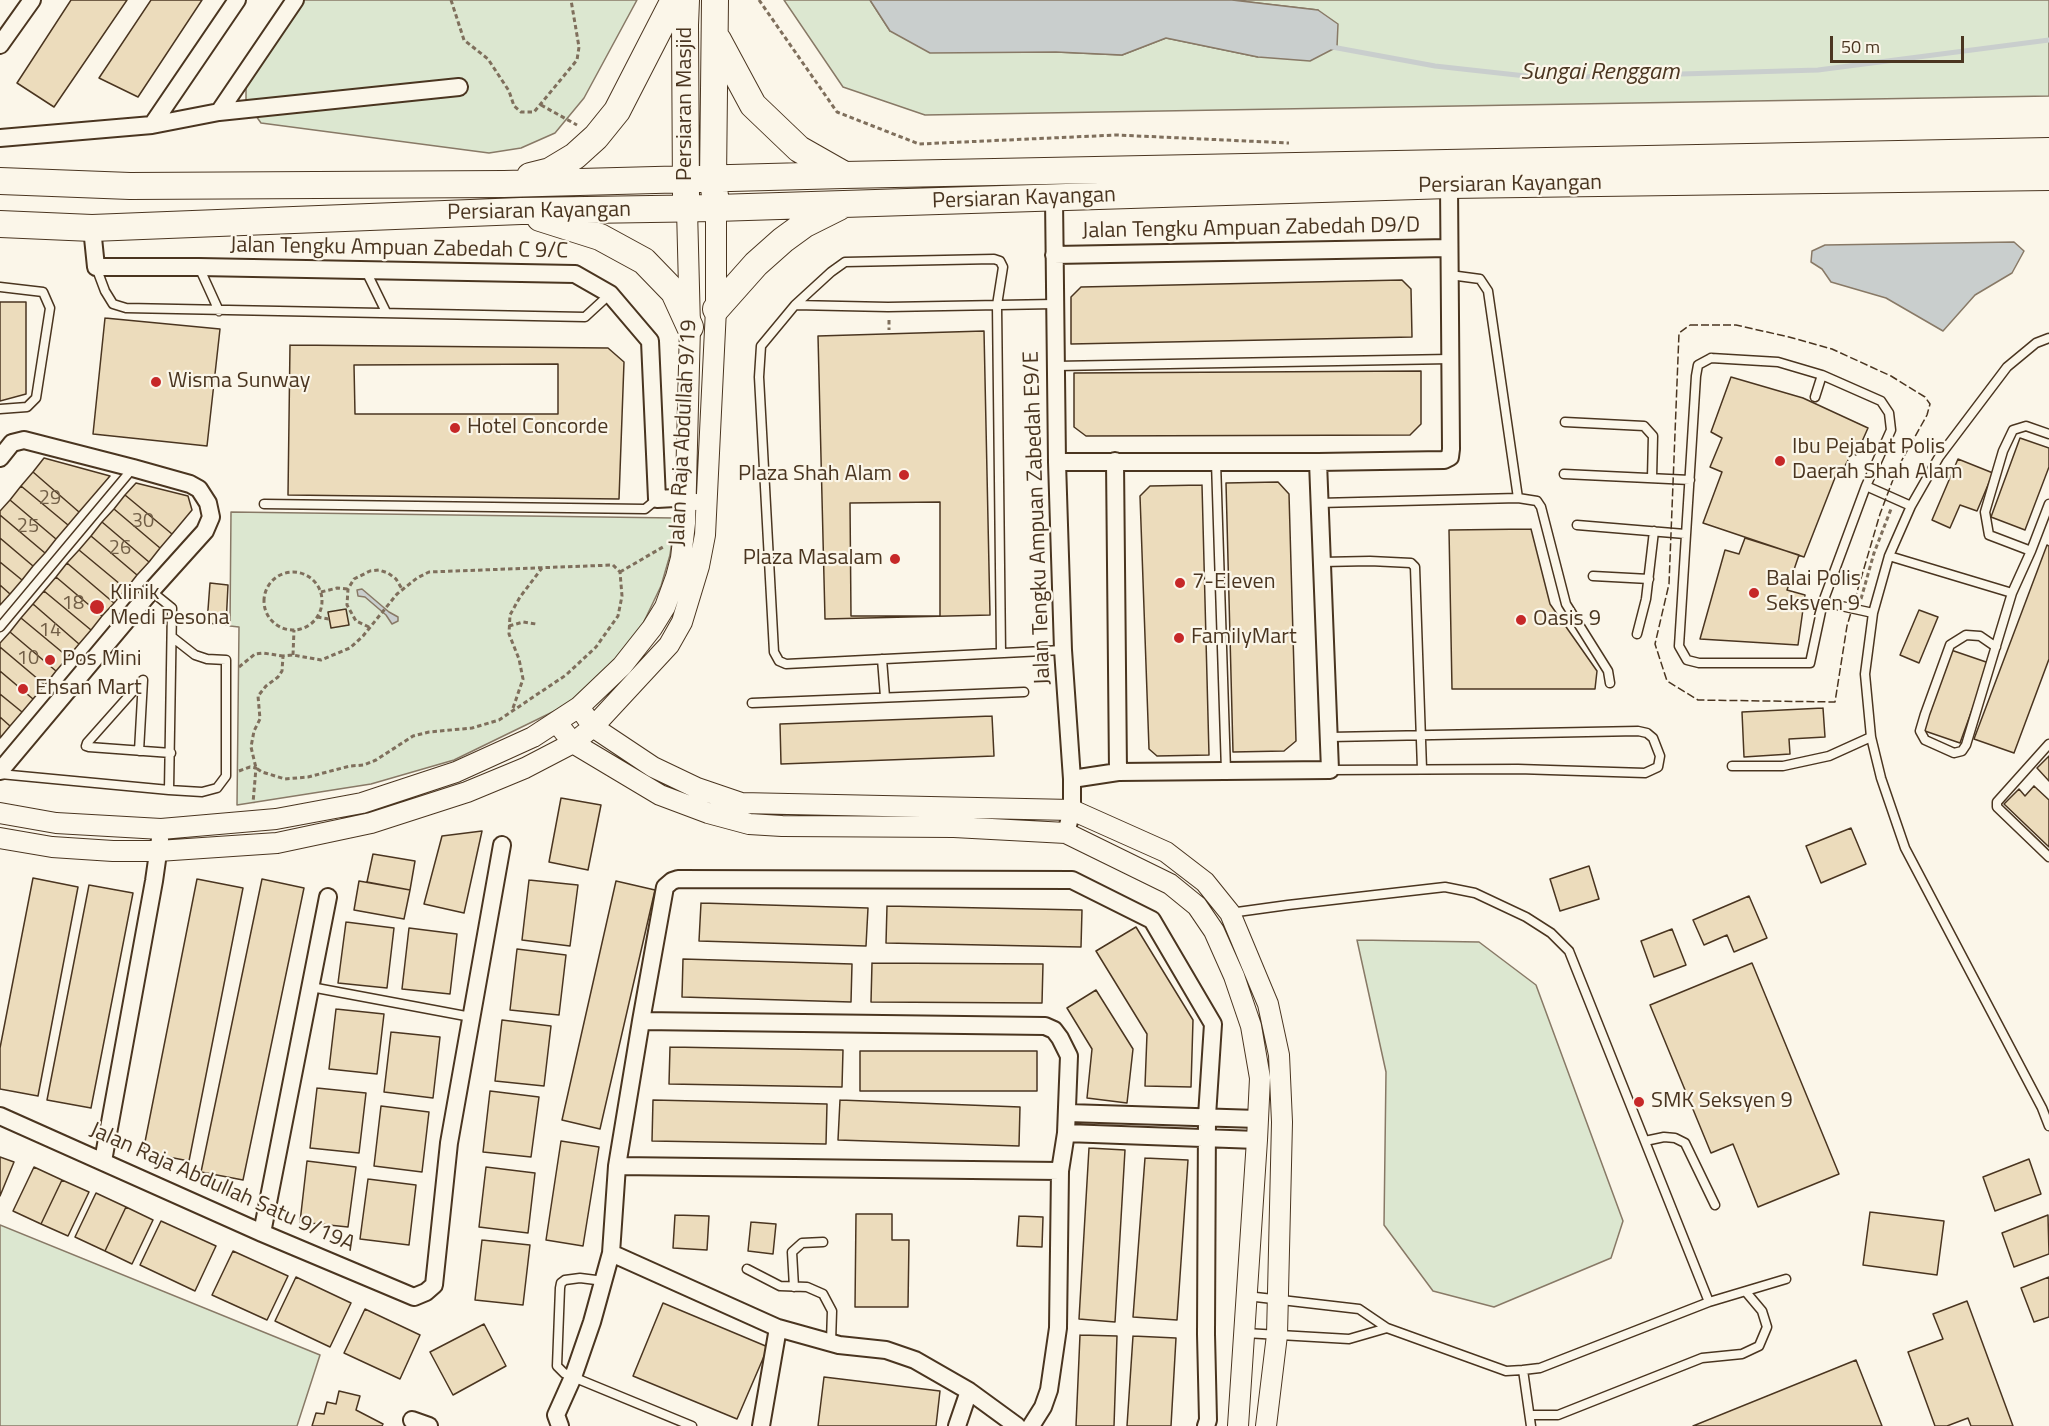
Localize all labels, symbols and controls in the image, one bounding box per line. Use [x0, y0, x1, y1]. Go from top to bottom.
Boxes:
scale bar [1833, 24, 1966, 62]
street label: Persiaran Masjid [673, 27, 699, 181]
text: 50 m [1841, 33, 1880, 60]
water label: Sungai Renggam [1521, 59, 1679, 87]
street label: Persiaran Kayangan [1418, 170, 1602, 200]
street label: Persiaran Kayangan [932, 183, 1116, 215]
street label: Persiaran Kayangan [447, 197, 631, 227]
street label: Jalan Tengku Ampuan Zabedah D9/D [1082, 213, 1420, 245]
street label: Jalan Tengku Ampuan Zabedah C 9/C [230, 233, 568, 265]
street label: Jalan Raja Abdullah 9/19 [665, 319, 703, 547]
street label: Jalan Tengku Ampuan Zabedah E9/E [1019, 351, 1057, 685]
place label: Wisma Sunway [168, 369, 310, 395]
marker: Wisma Sunway [149, 375, 163, 389]
place label: Hotel Concorde [467, 415, 608, 441]
marker: Hotel Concorde [448, 421, 462, 435]
place label: Ibu Pejabat Polis Daerah Shah Alam [1792, 435, 1963, 487]
marker: Ibu Pejabat Polis Daerah Shah Alam [1773, 454, 1787, 468]
place label: Plaza Shah Alam [738, 462, 892, 488]
marker: Plaza Shah Alam [897, 468, 911, 482]
house number: 29 [39, 487, 61, 511]
house number: 30 [132, 510, 154, 534]
house number: 25 [17, 515, 39, 539]
house number: 26 [109, 537, 131, 561]
place label: Plaza Masalam [743, 546, 883, 572]
marker: Plaza Masalam [888, 552, 902, 566]
place label: Balai Polis Seksyen 9 [1766, 567, 1861, 618]
place label: 7-Eleven [1192, 570, 1275, 596]
marker: 7-Eleven [1173, 576, 1187, 590]
place label: Klinik Medi Pesona [110, 581, 230, 632]
marker: Balai Polis Seksyen 9 [1747, 586, 1761, 600]
house number: 18 [62, 592, 84, 616]
marker: Klinik Medi Pesona [88, 598, 106, 616]
place label: Oasis 9 [1533, 607, 1601, 633]
marker: Oasis 9 [1514, 613, 1528, 627]
house number: 14 [39, 619, 61, 643]
place label: FamilyMart [1191, 625, 1297, 651]
marker: FamilyMart [1172, 631, 1186, 645]
house number: 10 [17, 647, 39, 671]
place label: Pos Mini [62, 647, 142, 673]
marker: Pos Mini [43, 653, 57, 667]
place label: Ehsan Mart [35, 676, 142, 702]
marker: Ehsan Mart [16, 682, 30, 696]
place label: SMK Seksyen 9 [1651, 1089, 1793, 1115]
marker: SMK Seksyen 9 [1632, 1095, 1646, 1109]
street label: Jalan Raja Abdullah Satu 9/19A [85, 1117, 359, 1259]

